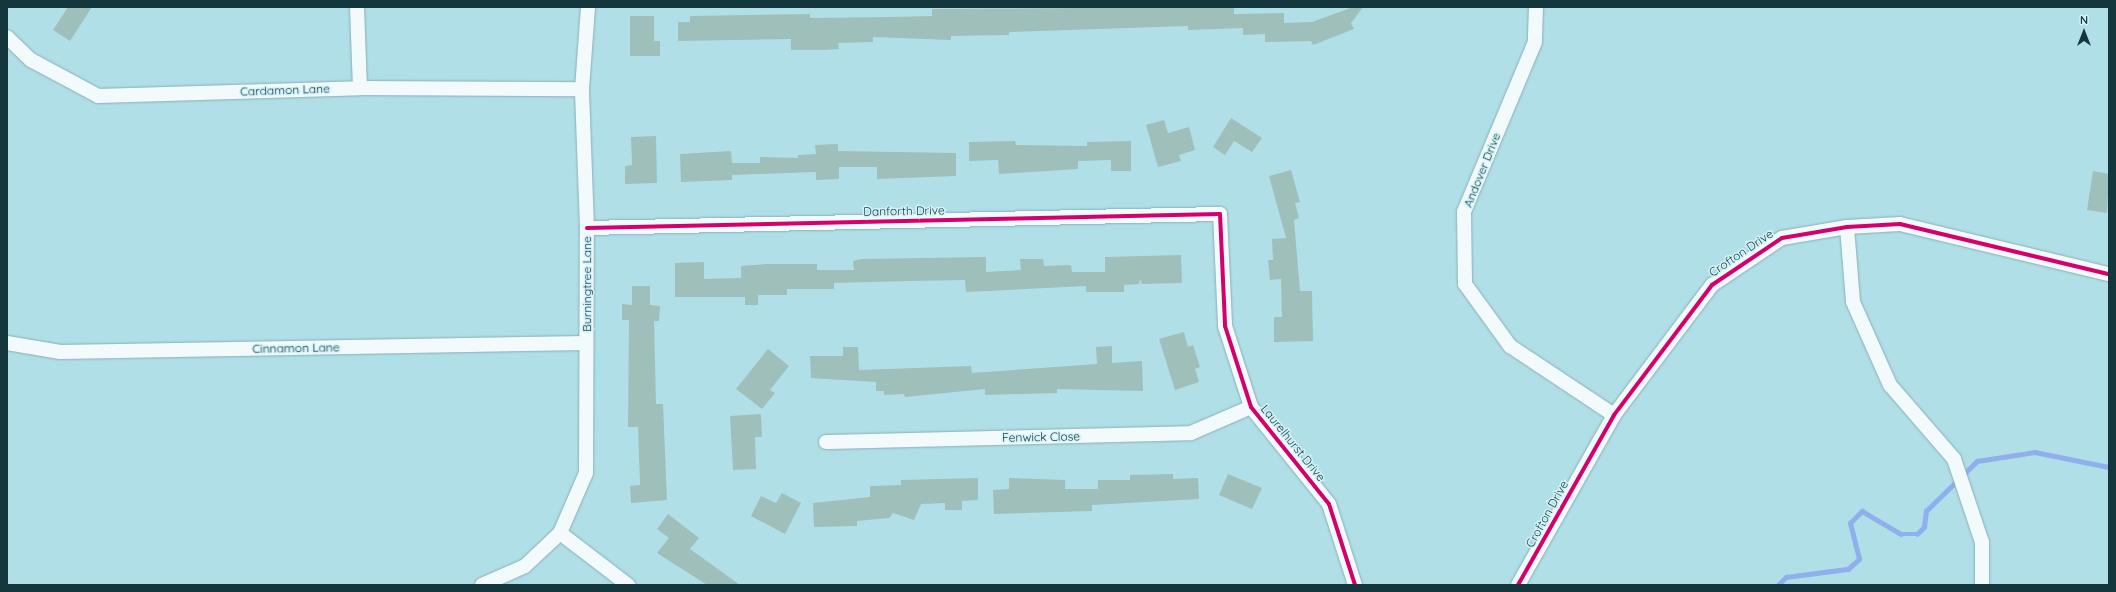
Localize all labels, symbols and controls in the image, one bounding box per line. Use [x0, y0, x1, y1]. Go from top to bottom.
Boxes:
north arrow [2064, 12, 2104, 52]
text: N [2080, 13, 2088, 27]
street label: Cardamon Lane [240, 81, 330, 99]
street label: Andover Drive [1461, 131, 1503, 209]
street label: Danforth Drive [863, 203, 945, 219]
street label: Crofton Drive [1706, 226, 1776, 280]
street label: Burningtree Lane [580, 236, 594, 332]
street label: Cinnamon Lane [252, 340, 340, 356]
street label: Laurelhurst Drive [1258, 402, 1328, 484]
street label: Fenwick Close [1002, 429, 1080, 445]
street label: Crofton Drive [1523, 478, 1571, 550]

